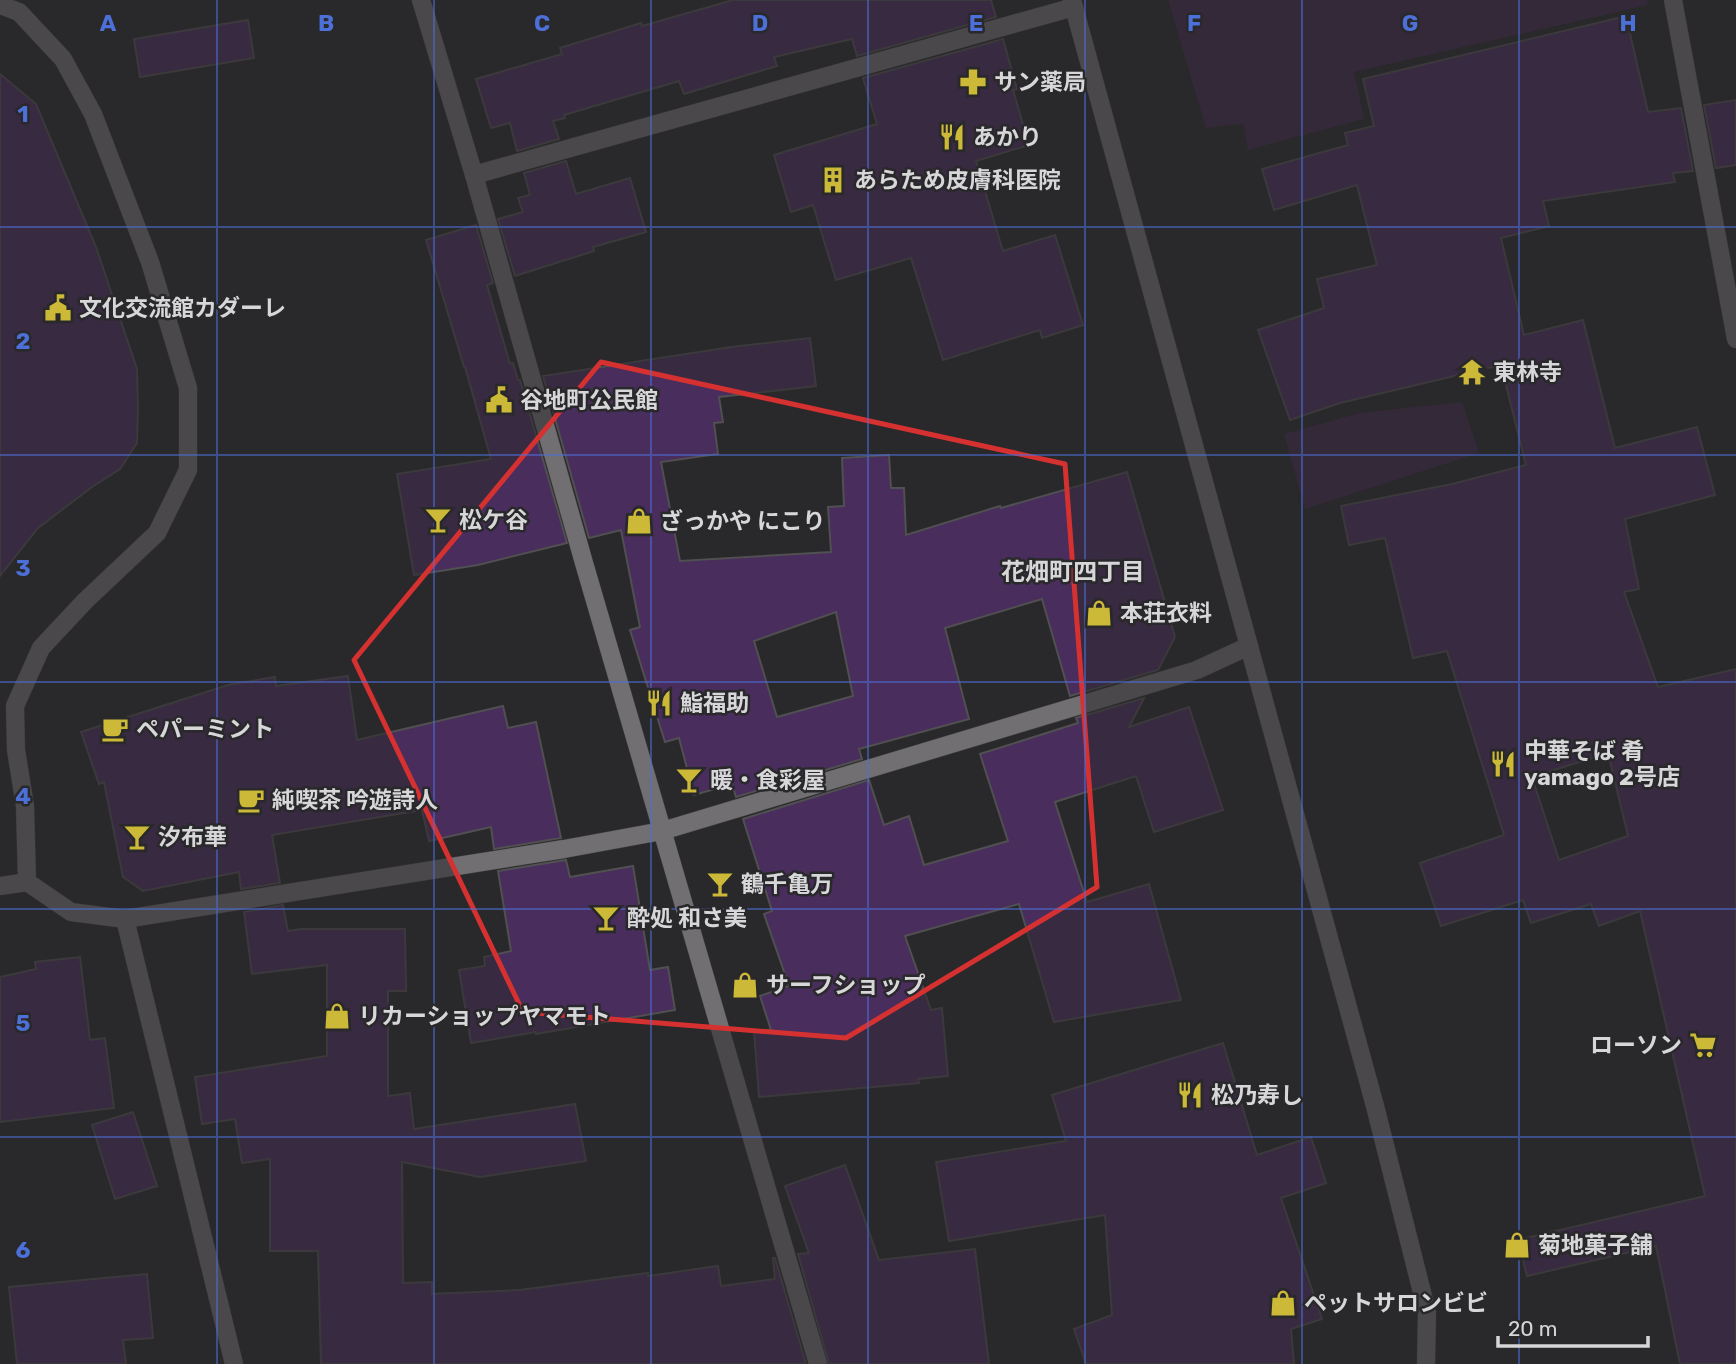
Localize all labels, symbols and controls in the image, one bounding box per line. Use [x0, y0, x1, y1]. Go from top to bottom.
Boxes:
text: A [100, 9, 117, 37]
text: B [318, 9, 334, 37]
text: C [534, 9, 550, 37]
text: D [752, 9, 768, 37]
text: E [969, 9, 983, 37]
text: F [1187, 9, 1201, 37]
text: G [1402, 9, 1418, 37]
text: H [1619, 9, 1637, 37]
pharmacy icon: サン薬局 [958, 67, 988, 97]
place label: サン薬局 [994, 68, 1086, 96]
text: 1 [17, 100, 29, 128]
restaurant icon: あかり [937, 122, 967, 152]
place label: あかり [973, 123, 1042, 151]
building icon: あらため皮膚科医院 [818, 165, 848, 195]
place label: あらため皮膚科医院 [854, 166, 1061, 194]
public building icon: 文化交流館カダーレ [43, 293, 73, 323]
place label: 文化交流館カダーレ [79, 294, 286, 322]
text: 2 [16, 327, 30, 355]
temple icon: 東林寺 [1457, 357, 1487, 387]
place label: 東林寺 [1493, 358, 1562, 386]
public building icon: 谷地町公民館 [484, 385, 514, 415]
place label: 谷地町公民館 [520, 386, 658, 414]
bar icon: 松ケ谷 [423, 505, 453, 535]
place label: 松ケ谷 [459, 506, 528, 534]
shop icon: ざっかや にこり [624, 506, 654, 536]
place label: ざっかや にこり [660, 507, 825, 535]
text: 3 [15, 554, 31, 582]
district label: 花畑町四丁目 [1001, 558, 1145, 586]
shop icon: 本荘衣料 [1084, 598, 1114, 628]
place label: 本荘衣料 [1120, 599, 1212, 627]
restaurant icon: 鮨福助 [644, 688, 674, 718]
place label: 鮨福助 [680, 689, 749, 717]
cafe icon: ペパーミント [100, 714, 130, 744]
place label: ペパーミント [136, 715, 274, 743]
place label: 中華そば 肴 yamago 2号店 [1524, 737, 1680, 791]
restaurant icon: 中華そば 肴 yamago 2号店 [1488, 749, 1518, 779]
bar icon: 暖・食彩屋 [674, 765, 704, 795]
place label: 暖・食彩屋 [710, 766, 825, 794]
text: 4 [15, 782, 31, 810]
cafe icon: 純喫茶 吟遊詩人 [236, 785, 266, 815]
place label: 純喫茶 吟遊詩人 [272, 786, 438, 814]
bar icon: 汐布華 [122, 822, 152, 852]
place label: 汐布華 [158, 823, 227, 851]
bar icon: 鶴千亀万 [705, 869, 735, 899]
place label: 鶴千亀万 [741, 870, 833, 898]
bar icon: 酔処 和さ美 [591, 903, 621, 933]
place label: 酔処 和さ美 [627, 904, 747, 932]
shop icon: サーフショップ [730, 970, 760, 1000]
place label: サーフショップ [766, 971, 926, 999]
shop icon: リカーショップヤマモト [322, 1001, 352, 1031]
place label: リカーショップヤマモト [358, 1002, 611, 1030]
text: 5 [16, 1009, 31, 1037]
supermarket icon: ローソン [1688, 1030, 1718, 1060]
place label: ローソン [1590, 1031, 1682, 1059]
restaurant icon: 松乃寿し [1175, 1080, 1205, 1110]
place label: 松乃寿し [1211, 1081, 1303, 1109]
shop icon: 菊地菓子舗 [1502, 1230, 1532, 1260]
place label: 菊地菓子舗 [1538, 1231, 1653, 1259]
text: 6 [16, 1236, 31, 1264]
shop icon: ペットサロンビビ [1268, 1288, 1298, 1318]
place label: ペットサロンビビ [1304, 1289, 1488, 1317]
scale bar [1498, 1304, 1648, 1348]
text: 20 m [1508, 1316, 1557, 1341]

